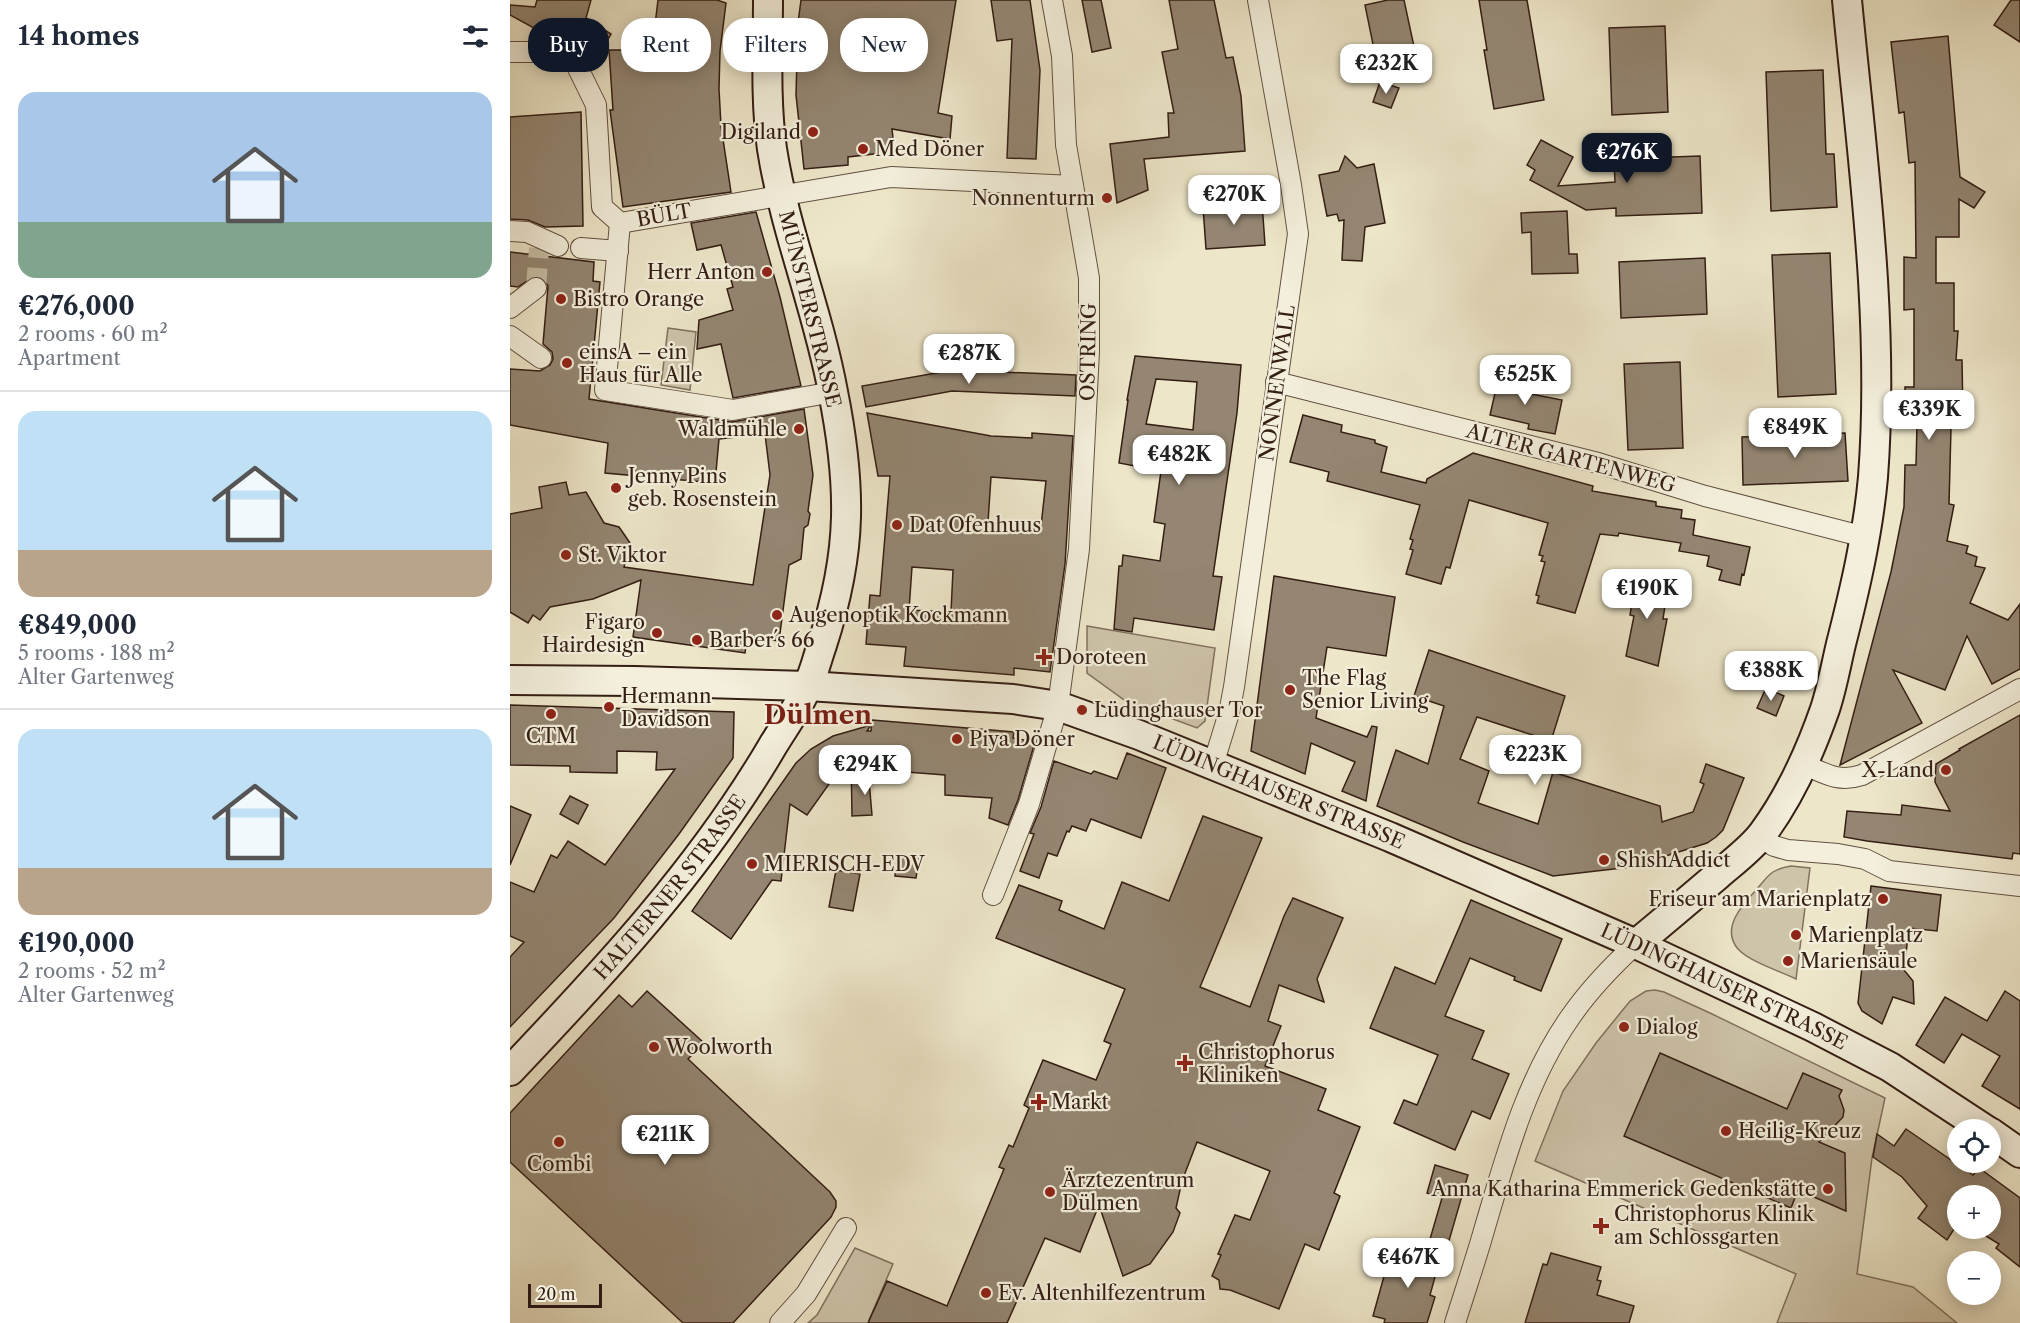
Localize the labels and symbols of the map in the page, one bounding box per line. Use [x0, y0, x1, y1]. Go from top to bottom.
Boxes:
pin: €232K [1344, 44, 1428, 95]
place label: Digiland [721, 120, 801, 144]
marker: Digiland [806, 125, 820, 139]
pin: €276K [1585, 133, 1669, 184]
place label: Med Döner [875, 137, 985, 161]
marker: Med Döner [856, 142, 870, 156]
pin: €270K [1192, 175, 1276, 226]
place label: Nonnenturm [972, 186, 1095, 210]
marker: Nonnenturm [1100, 191, 1114, 205]
street label: BÜLT [634, 197, 693, 232]
street label: MÜNSTERSTRASSE [774, 208, 847, 410]
place label: Herr Anton [647, 260, 755, 284]
marker: Herr Anton [760, 265, 774, 279]
place label: Bistro Orange [573, 287, 704, 311]
marker: Bistro Orange [554, 292, 568, 306]
street label: OSTRING [1075, 303, 1101, 401]
street label: NONNENWALL [1254, 303, 1300, 463]
pin: €287K [927, 334, 1011, 385]
place label: einsA – ein Haus für Alle [579, 340, 703, 387]
pin: €525K [1483, 355, 1567, 406]
marker: einsA – ein Haus für Alle [560, 356, 574, 370]
pin: €339K [1887, 390, 1971, 441]
pin: €849K [1753, 408, 1837, 459]
place label: Waldmühle [677, 417, 787, 441]
street label: ALTER GARTENWEG [1463, 418, 1678, 498]
marker: Waldmühle [792, 422, 806, 436]
pin: €482K [1137, 435, 1221, 486]
place label: Jenny Pins geb. Rosenstein [625, 464, 777, 511]
marker: Jenny Pins geb. Rosenstein [609, 481, 623, 495]
place label: Dat Ofenhuus [909, 513, 1041, 537]
marker: Dat Ofenhuus [890, 518, 904, 532]
place label: St. Viktor [578, 543, 667, 567]
marker: St. Viktor [559, 548, 573, 562]
pin: €190K [1605, 569, 1689, 620]
place label: Augenoptik Kockmann [788, 603, 1008, 627]
marker: Augenoptik Kockmann [770, 608, 784, 622]
place label: Figaro Hairdesign [542, 610, 645, 657]
marker: Figaro Hairdesign [650, 626, 664, 640]
place label: Barber´s 66 [709, 628, 815, 652]
marker: Barber´s 66 [690, 633, 704, 647]
place label: Doroteen [1056, 645, 1147, 669]
marker: Doroteen [1037, 650, 1051, 664]
pin: €388K [1729, 651, 1813, 702]
place label: The Flag Senior Living [1302, 666, 1429, 713]
marker: The Flag Senior Living [1283, 683, 1297, 697]
place label: Hermann Davidson [621, 684, 712, 731]
place label: Lüdinghauser Tor [1094, 698, 1263, 722]
district label: Dülmen [764, 699, 872, 731]
marker: Hermann Davidson [602, 700, 616, 714]
marker: Lüdinghauser Tor [1075, 703, 1089, 717]
marker: CTM [544, 707, 558, 721]
place label: CTM [526, 724, 576, 748]
place label: Piya Döner [969, 727, 1076, 751]
street label: LÜDINGHAUSER STRASSE [1149, 730, 1409, 854]
marker: Piya Döner [950, 732, 964, 746]
pin: €223K [1493, 735, 1577, 786]
pin: €294K [823, 745, 907, 796]
place label: X-Land [1861, 758, 1934, 782]
marker: X-Land [1939, 763, 1953, 777]
street label: HALTERNER STRASSE [589, 790, 751, 985]
place label: ShishAddict [1616, 848, 1730, 872]
place label: MIERISCH-EDV [764, 852, 925, 876]
marker: ShishAddict [1597, 853, 1611, 867]
marker: MIERISCH-EDV [745, 857, 759, 871]
place label: Friseur am Marienplatz [1648, 887, 1871, 911]
marker: Friseur am Marienplatz [1876, 892, 1890, 906]
street label: LÜDINGHAUSER STRASSE [1597, 918, 1852, 1055]
place label: Marienplatz [1808, 923, 1923, 947]
marker: Marienplatz [1789, 928, 1803, 942]
place label: Mariensäule [1800, 949, 1918, 973]
marker: Mariensäule [1781, 954, 1795, 968]
place label: Dialog [1636, 1015, 1698, 1039]
marker: Dialog [1617, 1020, 1631, 1034]
place label: Woolworth [665, 1035, 773, 1059]
marker: Woolworth [647, 1040, 661, 1054]
place label: Christophorus Kliniken [1198, 1040, 1335, 1087]
marker: Christophorus Kliniken [1176, 1054, 1194, 1072]
place label: Markt [1051, 1090, 1109, 1114]
marker: Markt [1032, 1095, 1046, 1109]
pin: €211K [623, 1115, 707, 1166]
place label: Heilig-Kreuz [1738, 1119, 1861, 1143]
marker: Heilig-Kreuz [1719, 1124, 1733, 1138]
marker: Combi [552, 1135, 566, 1149]
place label: Combi [527, 1152, 591, 1176]
place label: Ärztezentrum Dülmen [1061, 1167, 1195, 1215]
place label: Anna Katharina Emmerick Gedenkstätte [1431, 1177, 1816, 1201]
marker: Anna Katharina Emmerick Gedenkstätte [1821, 1182, 1835, 1196]
marker: Ärztezentrum Dülmen [1043, 1185, 1057, 1199]
place label: Christophorus Klinik am Schlossgarten [1614, 1202, 1815, 1249]
marker: Christophorus Klinik am Schlossgarten [1592, 1217, 1610, 1235]
pin: €467K [1366, 1238, 1450, 1289]
scale bar [528, 1281, 602, 1308]
place label: Ev. Altenhilfezentrum [998, 1281, 1206, 1305]
marker: Ev. Altenhilfezentrum [979, 1286, 993, 1300]

